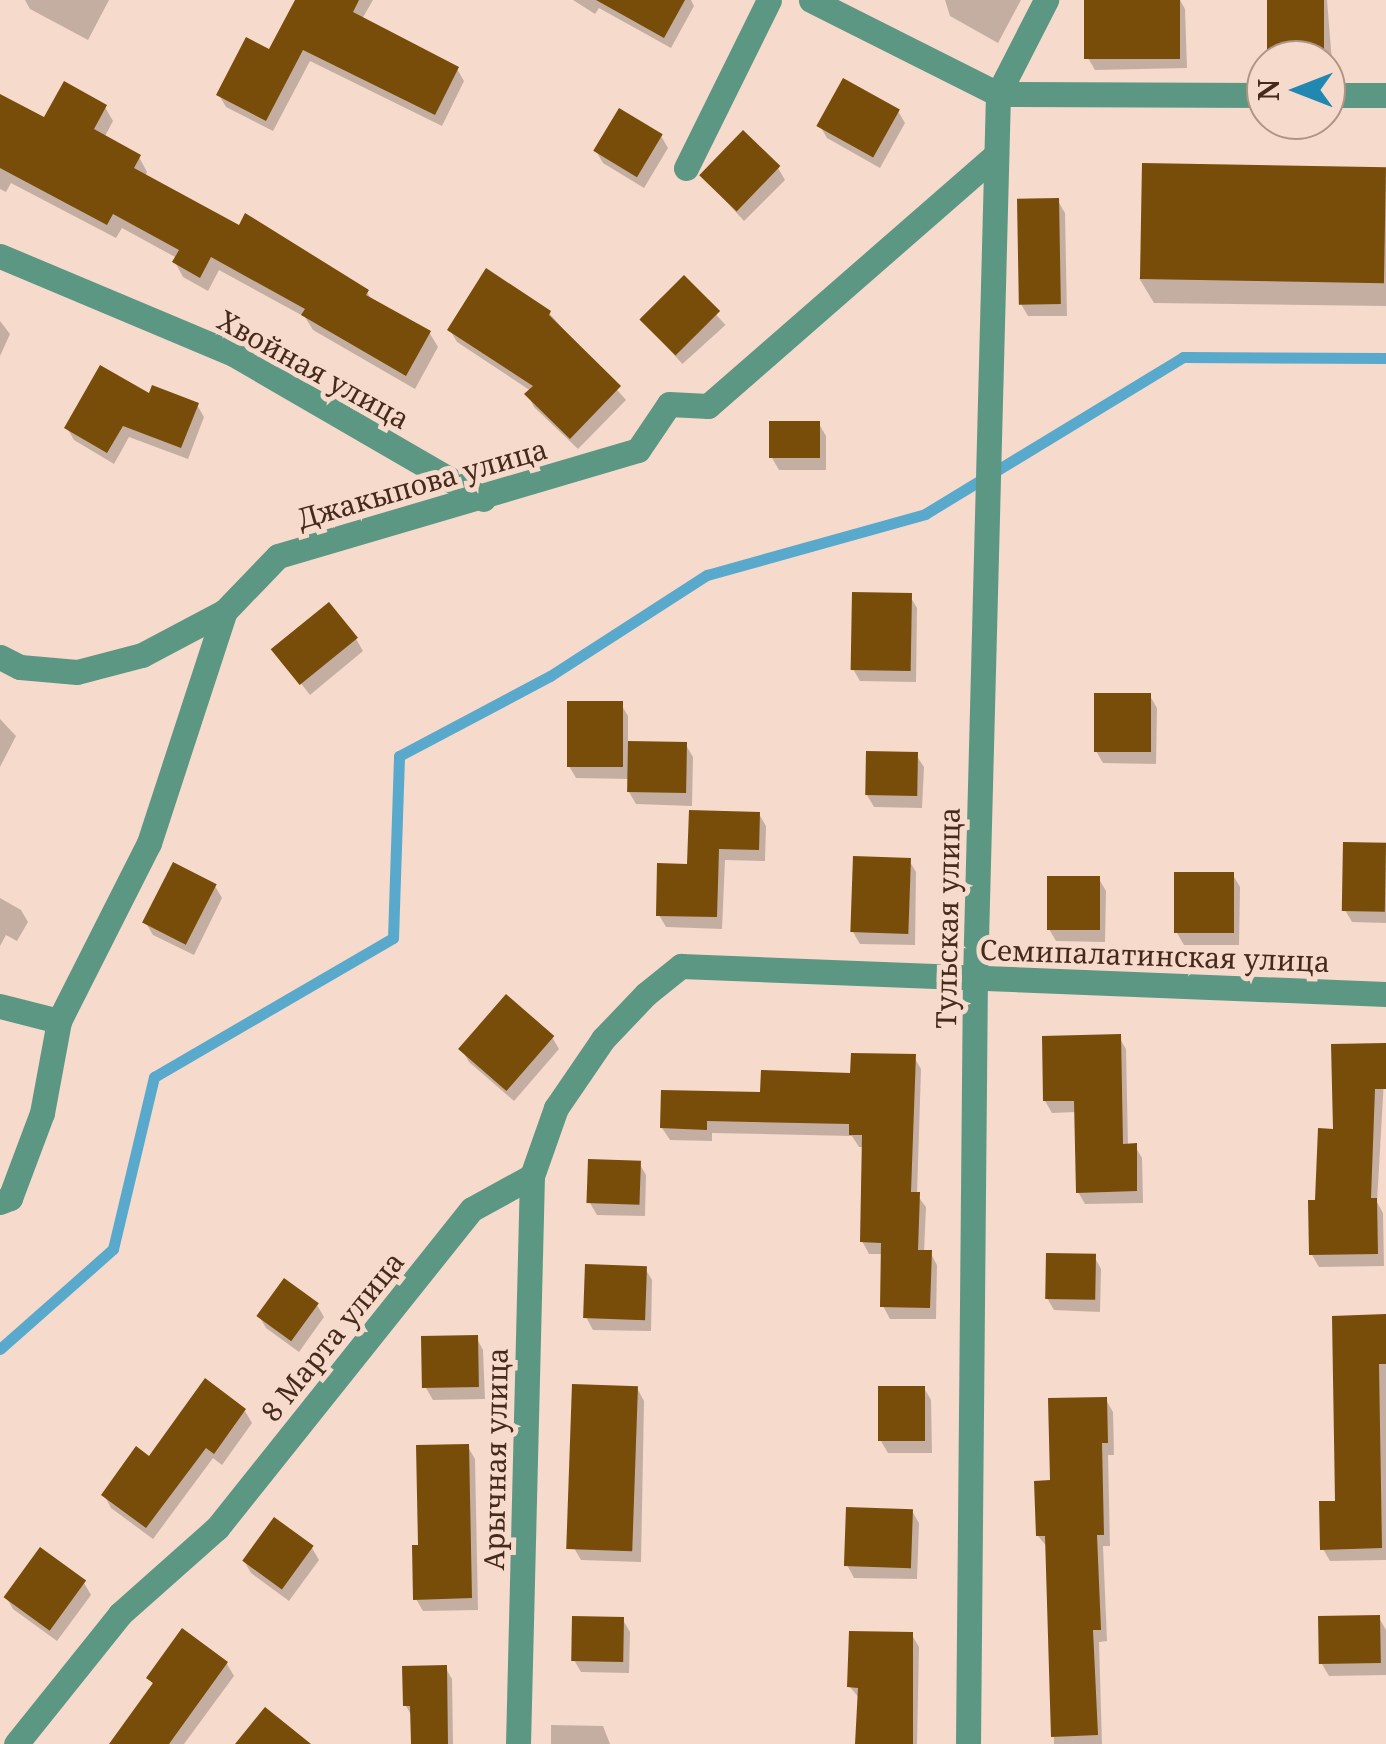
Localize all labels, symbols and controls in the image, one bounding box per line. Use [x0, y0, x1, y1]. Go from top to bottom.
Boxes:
north arrow [1246, 40, 1346, 140]
text: N [1249, 79, 1287, 101]
street label: Хвойная улица [212, 303, 416, 435]
street label: Джакыпова улица [293, 431, 551, 535]
street label: Тульская улица [928, 807, 966, 1029]
street label: Семипалатинская улица [979, 932, 1331, 978]
street label: 8 Марта улица [253, 1245, 411, 1427]
street label: Арычная улица [476, 1347, 514, 1571]

